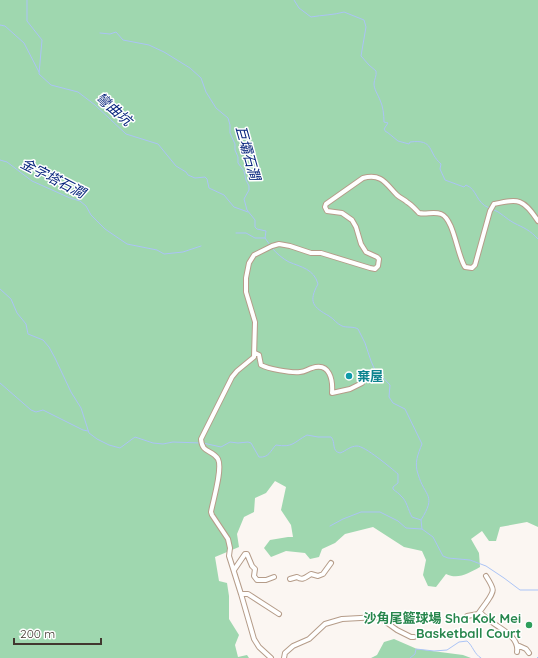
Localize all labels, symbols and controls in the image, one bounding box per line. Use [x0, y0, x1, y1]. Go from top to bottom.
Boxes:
water label: 彎曲坑 [92, 88, 137, 131]
water label: 巨壩石澗 [232, 124, 265, 184]
water label: 金字塔石澗 [18, 154, 90, 203]
place label: 棄屋 [357, 368, 383, 384]
marker: 棄屋 [344, 371, 354, 381]
place label: 沙角尾籃球場 Sha Kok Mei Basketball Court [363, 610, 521, 641]
scale bar [14, 620, 101, 646]
marker: 沙角尾籃球場 Sha Kok Mei Basketball Court [524, 620, 534, 630]
text: 200 m [20, 626, 55, 641]

